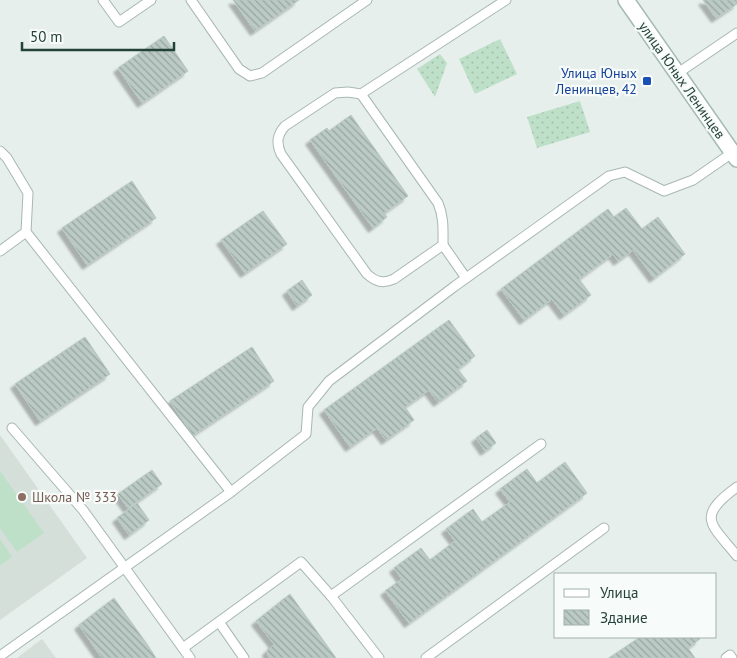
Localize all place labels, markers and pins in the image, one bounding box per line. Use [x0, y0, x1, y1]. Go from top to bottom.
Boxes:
place label: Улица Юных Ленинцев, 42 [555, 64, 637, 98]
marker: Улица Юных Ленинцев, 42 [641, 75, 653, 87]
place label: Школа № 333 [32, 488, 117, 506]
marker: Школа № 333 [16, 491, 28, 503]

